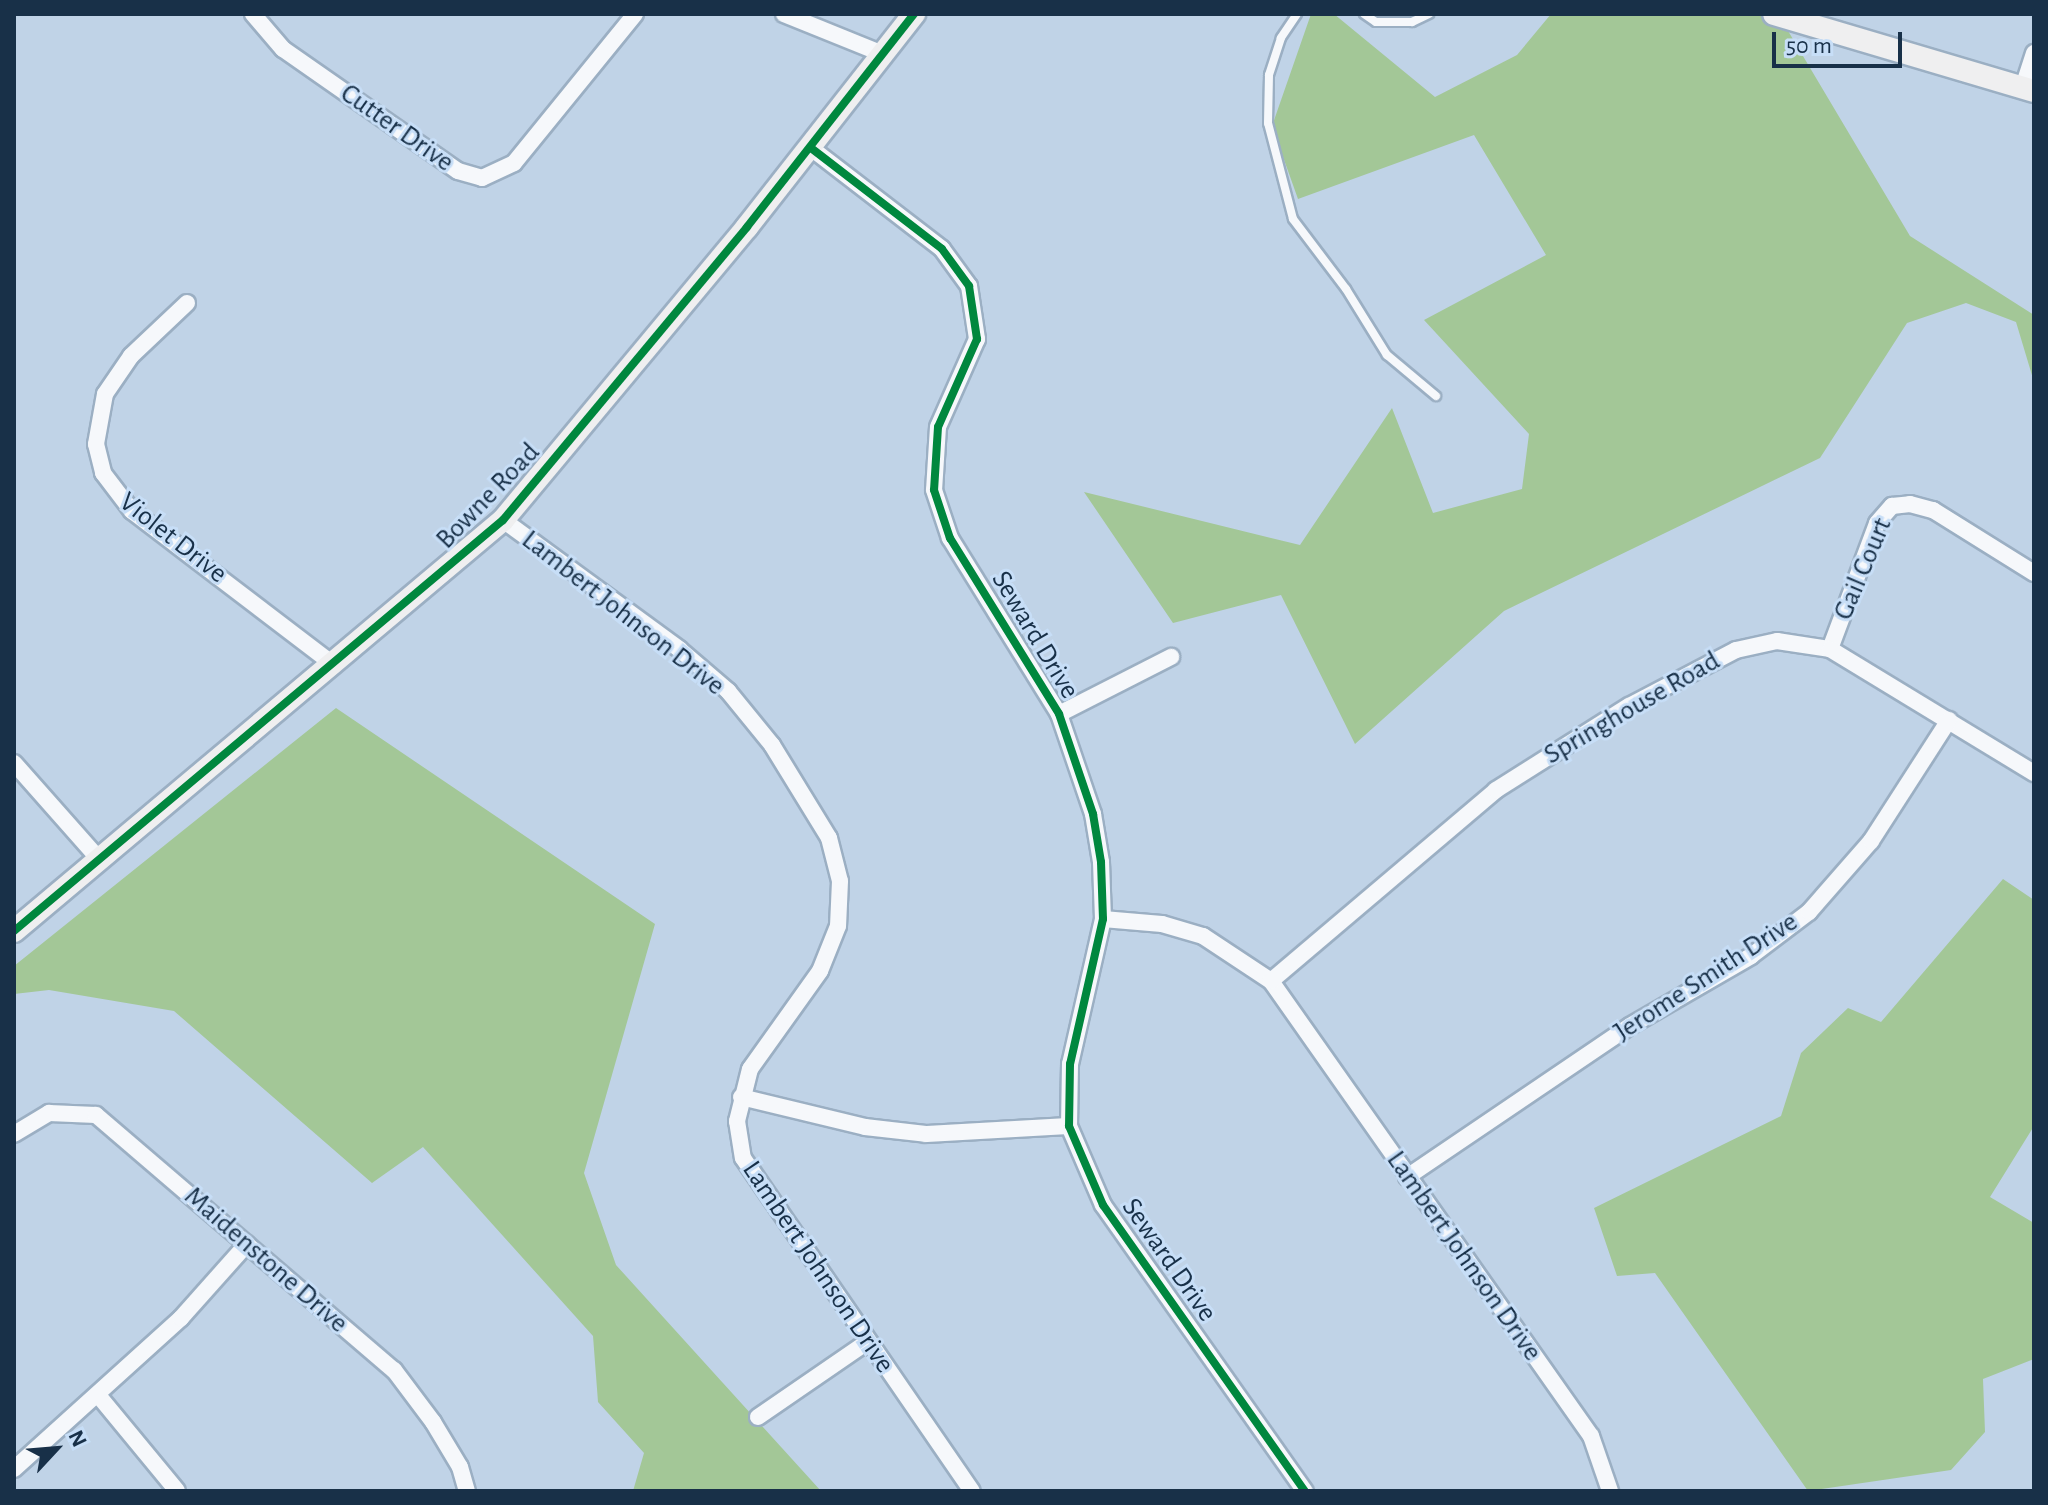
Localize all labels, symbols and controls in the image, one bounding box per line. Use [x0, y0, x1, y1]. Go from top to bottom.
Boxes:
scale bar [1776, 16, 1906, 66]
text: 50 m [1786, 34, 1832, 58]
street label: Cutter Drive [334, 77, 460, 179]
street label: Bowne Road [429, 436, 547, 556]
street label: Violet Drive [112, 485, 234, 591]
street label: Gail Court [1827, 513, 1899, 625]
street label: Lambert Johnson Drive [515, 523, 731, 703]
street label: Seward Drive [984, 565, 1086, 705]
street label: Springhouse Road [1538, 644, 1726, 772]
street label: Jerome Smith Drive [1608, 905, 1804, 1049]
street label: Lambert Johnson Drive [1379, 1145, 1549, 1367]
street label: Lambert Johnson Drive [735, 1155, 901, 1379]
street label: Maidenstone Drive [177, 1180, 355, 1340]
street label: Seward Drive [1114, 1192, 1224, 1328]
north arrow [16, 1409, 96, 1489]
text: N [64, 1427, 91, 1450]

